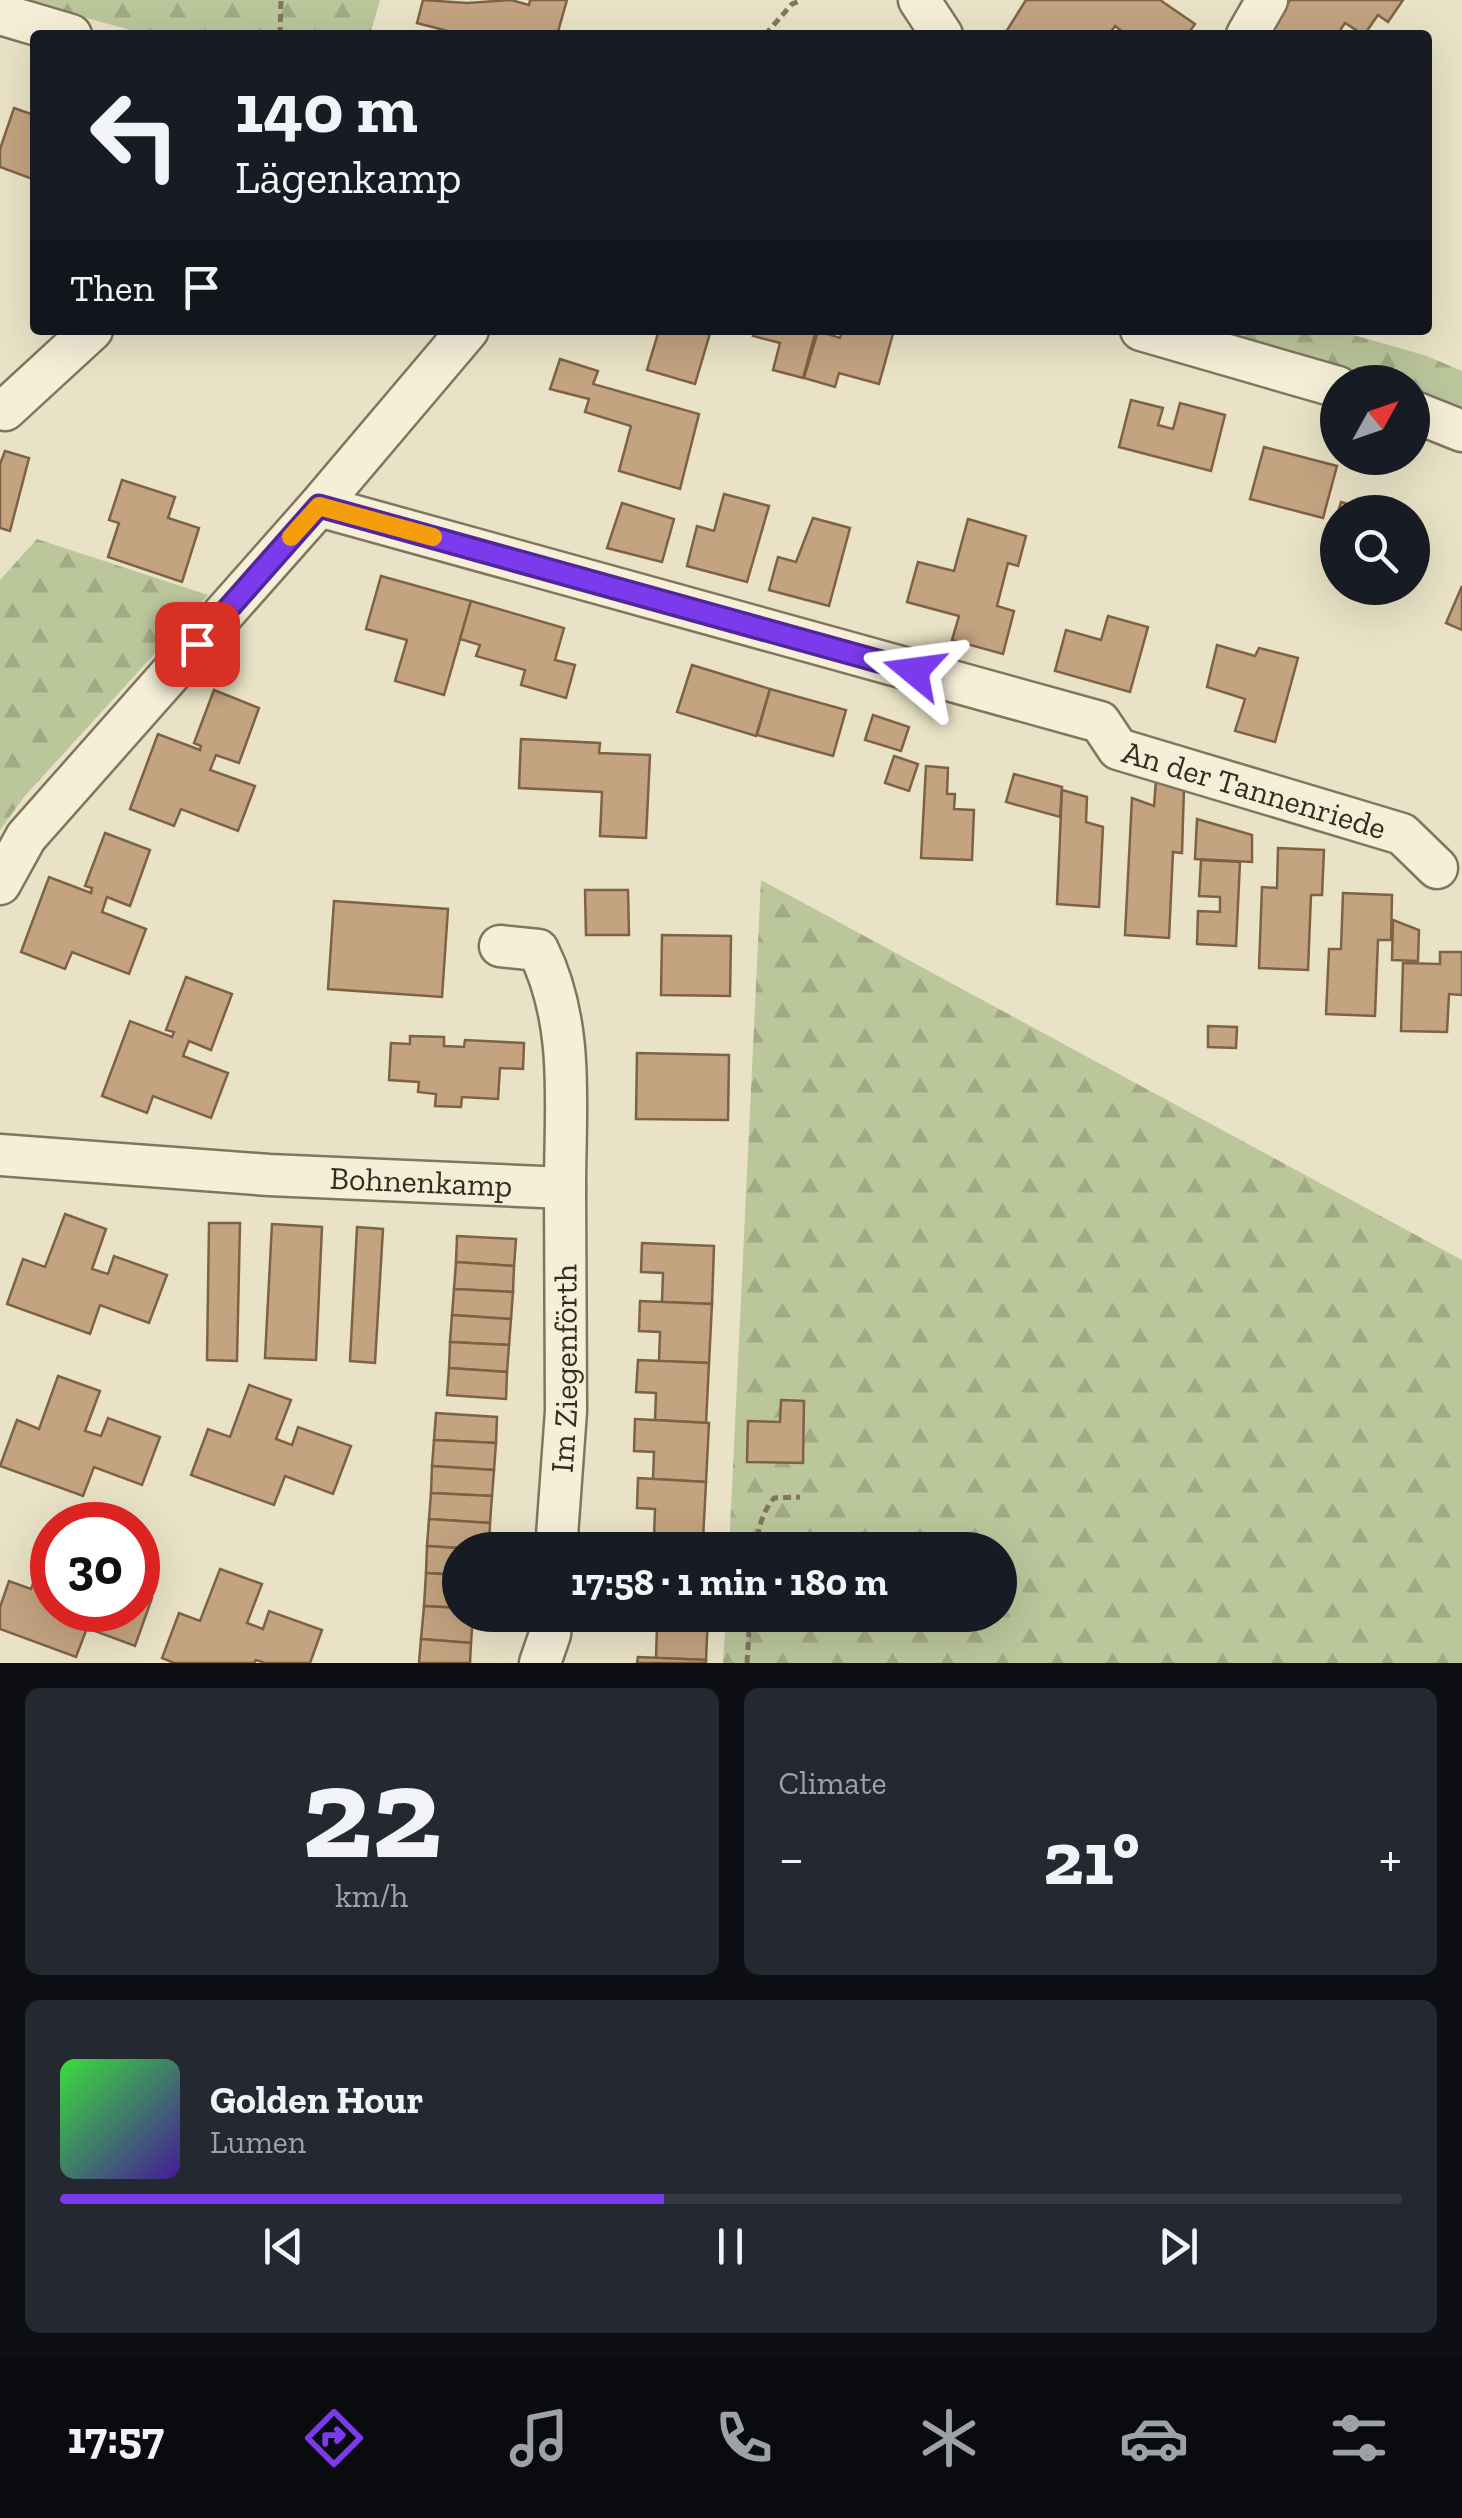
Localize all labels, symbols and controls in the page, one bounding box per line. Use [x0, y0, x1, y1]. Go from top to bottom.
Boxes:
text: 140 m [235, 66, 418, 150]
icon: left [70, 70, 200, 200]
text: Lägenkamp [235, 151, 462, 205]
icon: arrive [174, 260, 229, 315]
text: Then [70, 265, 154, 311]
north arrow [1320, 365, 1430, 475]
map controls [1320, 365, 1430, 605]
button: search [1320, 495, 1430, 605]
pin [155, 602, 240, 687]
icon: arrive [170, 617, 225, 672]
position arrow [862, 619, 966, 723]
street label: An der Tannenriede [1118, 732, 1391, 847]
street label: Bohnenkamp [329, 1159, 513, 1205]
street label: Im Ziegenförth [543, 1264, 585, 1474]
speed limit sign: 30 [30, 1502, 160, 1632]
text: 17:58 · 1 min · 180 m [571, 1559, 888, 1605]
text: 22 [302, 1734, 442, 1890]
text: Climate [779, 1764, 887, 1802]
text: 21° [1043, 1813, 1140, 1903]
text: − [779, 1825, 804, 1891]
text: + [1379, 1825, 1402, 1891]
text: km/h [335, 1877, 408, 1915]
text: Golden Hour [210, 2077, 423, 2123]
text: Lumen [210, 2123, 306, 2161]
icon: previous [256, 2219, 311, 2274]
icon: pause [703, 2219, 758, 2274]
icon: next [1151, 2219, 1206, 2274]
icon: directions [299, 2403, 369, 2473]
icon: music [504, 2403, 574, 2473]
icon: phone [709, 2403, 779, 2473]
icon: climate [914, 2403, 984, 2473]
icon: car [1119, 2403, 1189, 2473]
icon: filters [1324, 2403, 1394, 2473]
text: 17:57 [68, 2411, 164, 2465]

